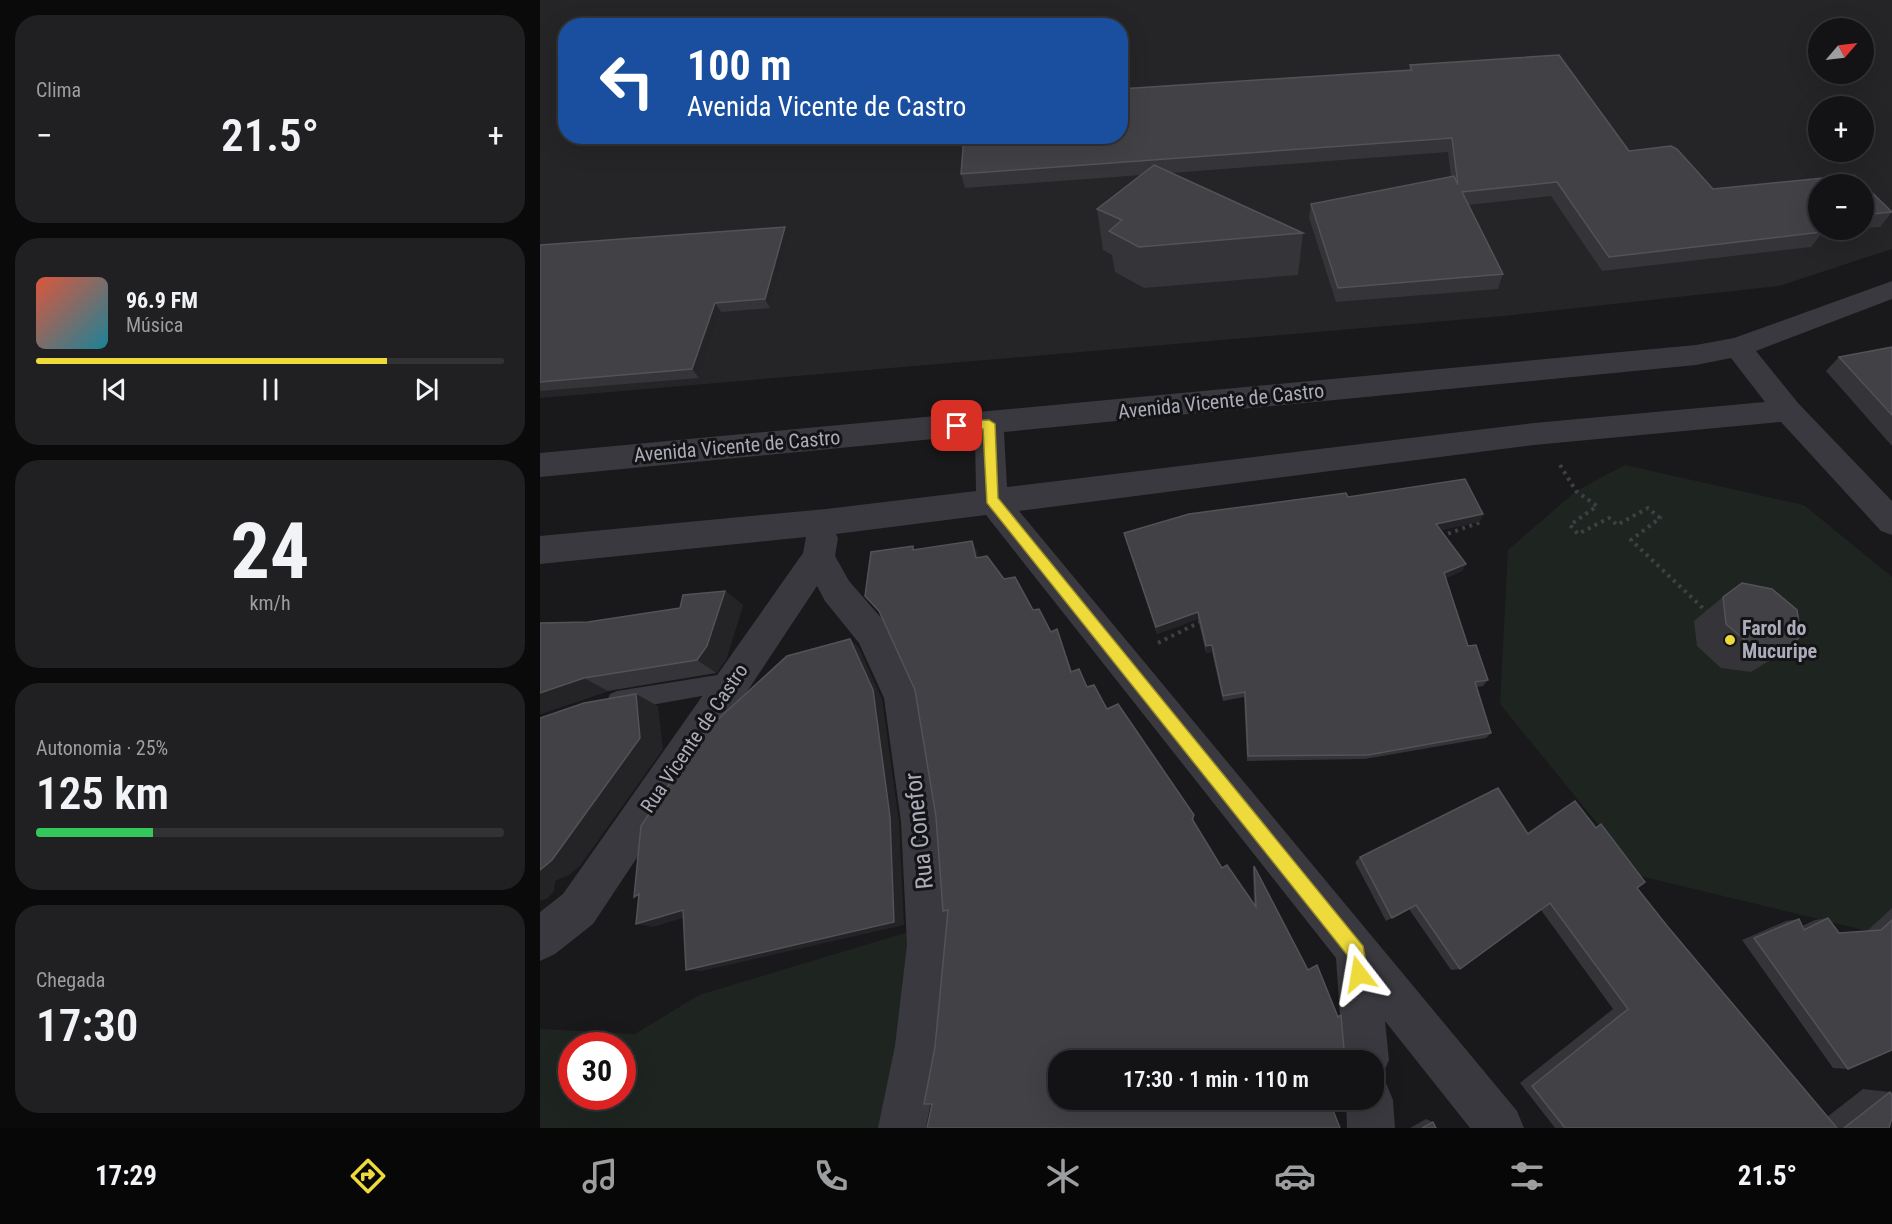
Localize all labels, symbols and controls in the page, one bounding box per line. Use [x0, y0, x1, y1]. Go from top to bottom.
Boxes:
north arrow [1808, 18, 1874, 84]
map controls [1808, 18, 1874, 240]
text: 100 m [687, 41, 792, 90]
icon: left [588, 42, 666, 120]
text: Clima [36, 78, 81, 102]
text: Avenida Vicente de Castro [687, 91, 966, 123]
button: + [1808, 96, 1874, 162]
text: 21.5° [221, 109, 319, 162]
text: − [36, 116, 53, 155]
text: + [488, 116, 504, 155]
button: − [1808, 174, 1874, 240]
text: 96.9 FM [126, 288, 198, 313]
text: Música [126, 313, 183, 337]
icon: previous [98, 373, 131, 406]
icon: pause [254, 373, 287, 406]
icon: next [410, 373, 443, 406]
street label: Avenida Vicente de Castro [1117, 378, 1325, 424]
pin [931, 400, 982, 451]
icon: arrive [940, 409, 973, 442]
street label: Avenida Vicente de Castro [633, 425, 841, 467]
text: 24 [231, 506, 309, 597]
text: km/h [249, 591, 291, 615]
place label: Farol do Mucuripe [1742, 616, 1817, 663]
marker: Farol do Mucuripe [1723, 633, 1737, 647]
street label: Rua Vicente de Castro [635, 659, 753, 817]
text: Autonomia · 25% [36, 736, 168, 760]
text: 125 km [36, 767, 169, 820]
street label: Rua Conefor [899, 771, 939, 891]
position arrow [1327, 942, 1391, 1006]
text: Chegada [36, 968, 105, 992]
text: 17:30 [36, 999, 138, 1052]
speed limit sign: 30 [558, 1032, 636, 1110]
text: 17:30 · 1 min · 110 m [1123, 1067, 1309, 1092]
icon: directions [347, 1155, 389, 1197]
icon: music [579, 1155, 621, 1197]
icon: phone [810, 1155, 852, 1197]
icon: climate [1042, 1155, 1084, 1197]
icon: car [1274, 1155, 1316, 1197]
icon: filters [1506, 1155, 1548, 1197]
text: 17:29 [95, 1160, 157, 1192]
text: 21.5° [1738, 1160, 1797, 1192]

